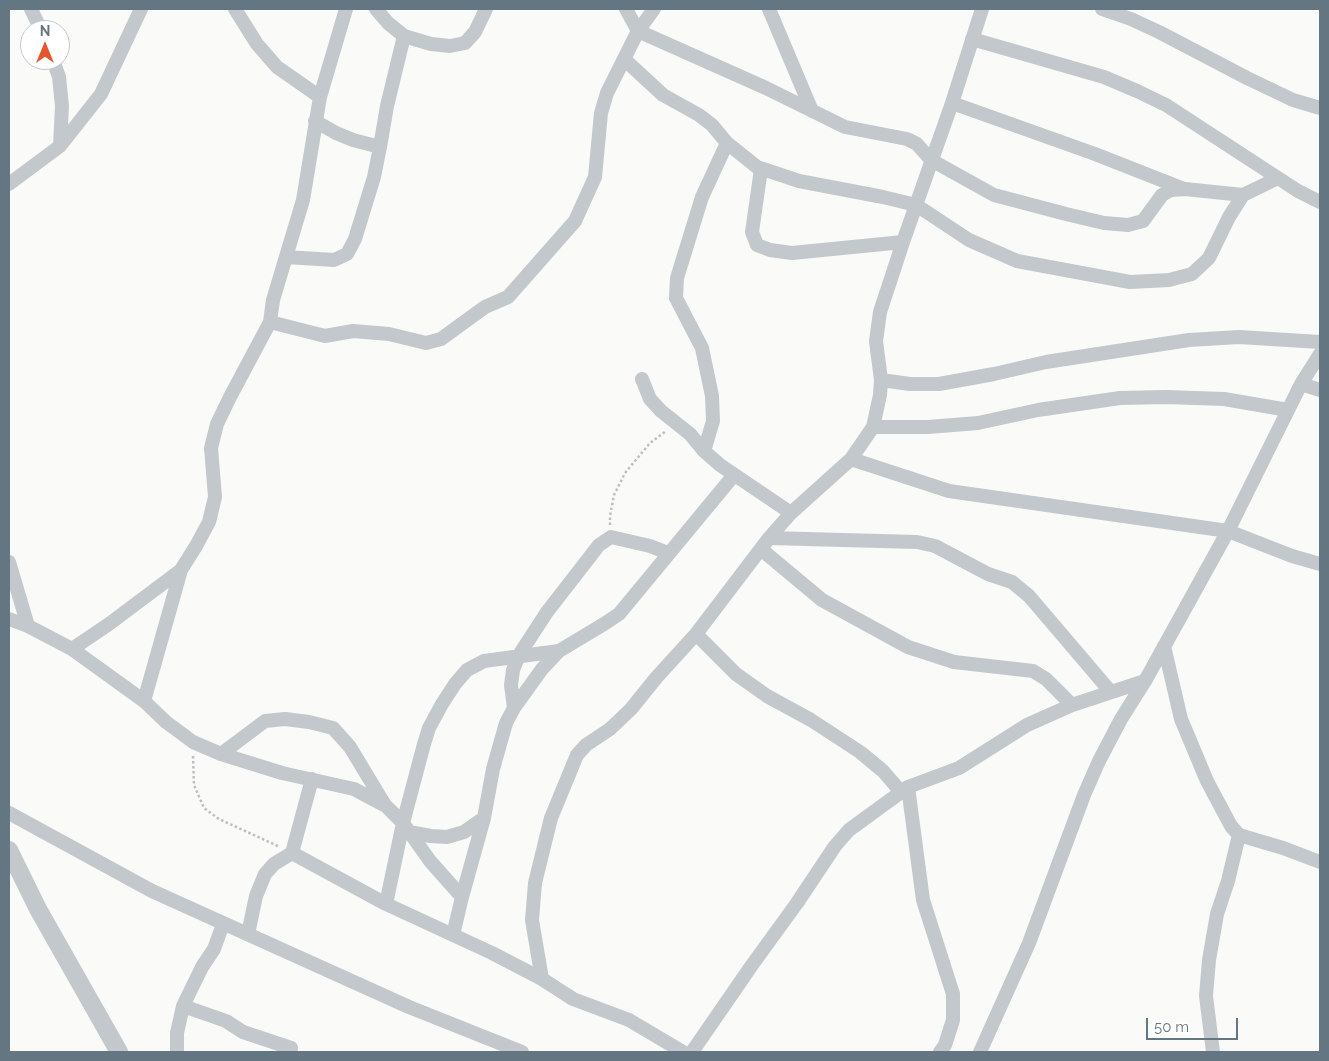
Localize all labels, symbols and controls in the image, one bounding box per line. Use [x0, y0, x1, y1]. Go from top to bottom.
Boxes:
north arrow [20, 20, 70, 70]
text: N [40, 23, 50, 39]
scale bar [1149, 1008, 1242, 1040]
text: 50 m [1154, 1018, 1189, 1036]

